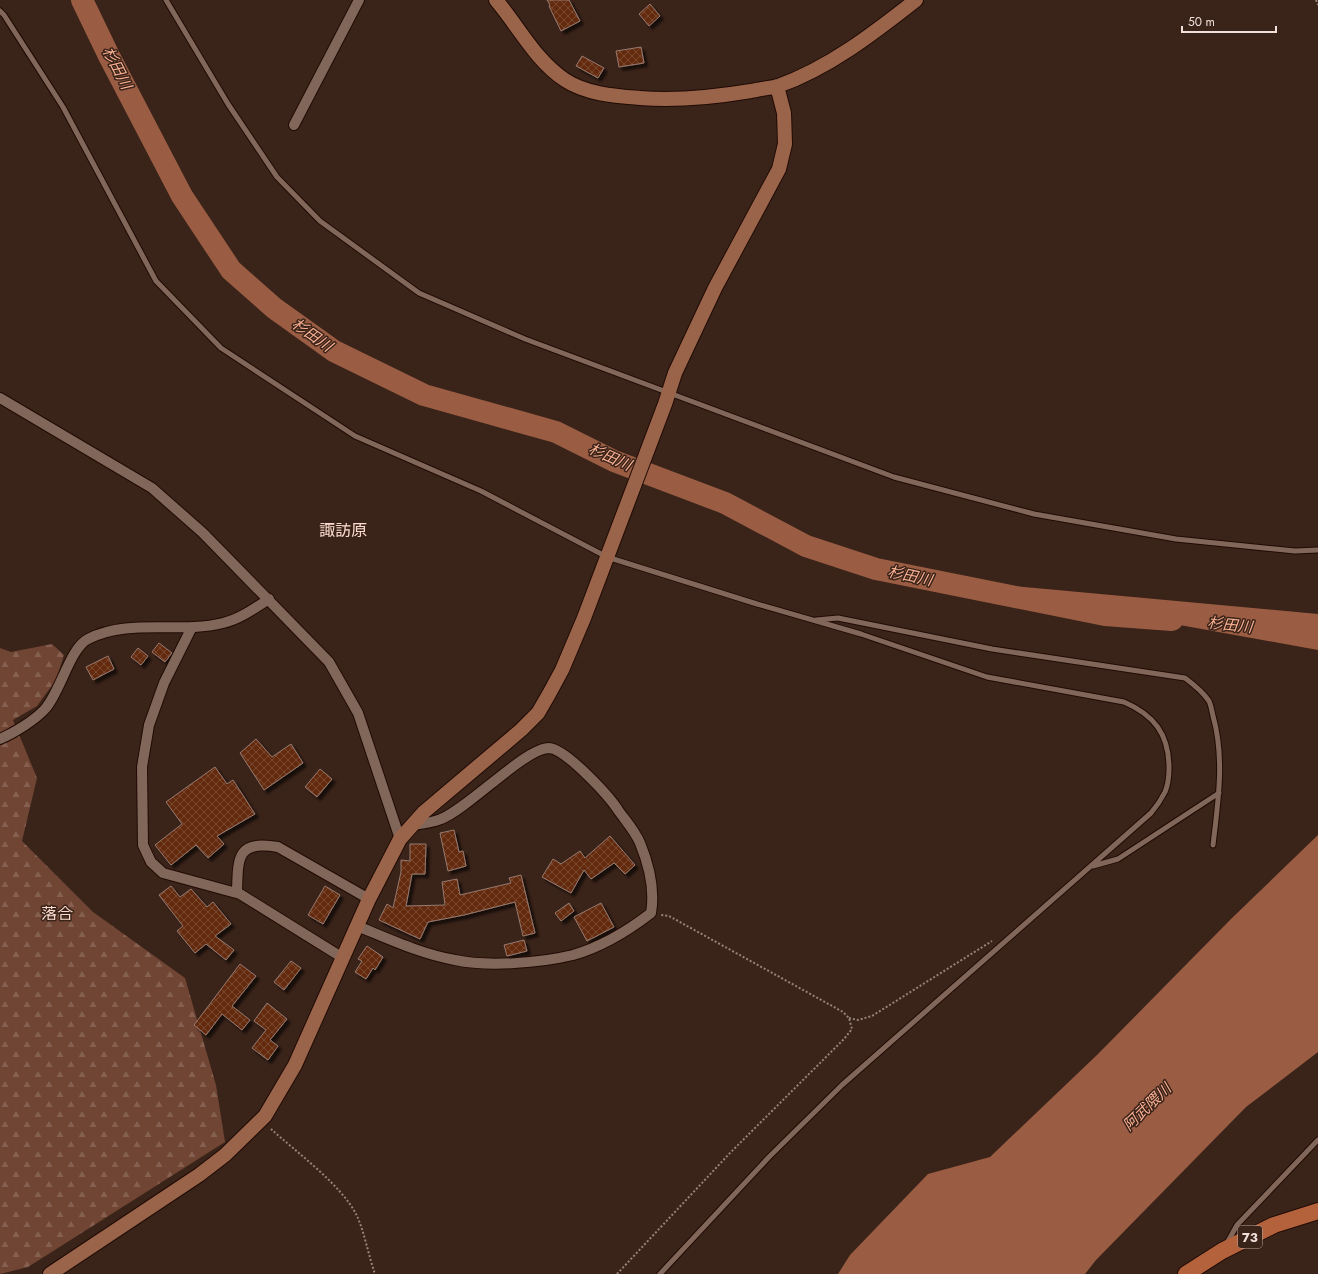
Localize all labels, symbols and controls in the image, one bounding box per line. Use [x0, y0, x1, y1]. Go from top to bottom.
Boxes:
scale bar [1182, 8, 1276, 34]
text: 50 m [1188, 13, 1215, 31]
water label: 杉田川 [97, 43, 138, 95]
water label: 杉田川 [287, 313, 338, 358]
water label: 杉田川 [585, 438, 637, 477]
district label: 諏訪原 [319, 519, 367, 542]
water label: 杉田川 [886, 561, 936, 592]
water label: 杉田川 [1206, 612, 1256, 638]
district label: 落合 [41, 902, 73, 925]
water label: 阿武隈川 [1118, 1077, 1178, 1136]
road number: 73 [1238, 1226, 1262, 1248]

